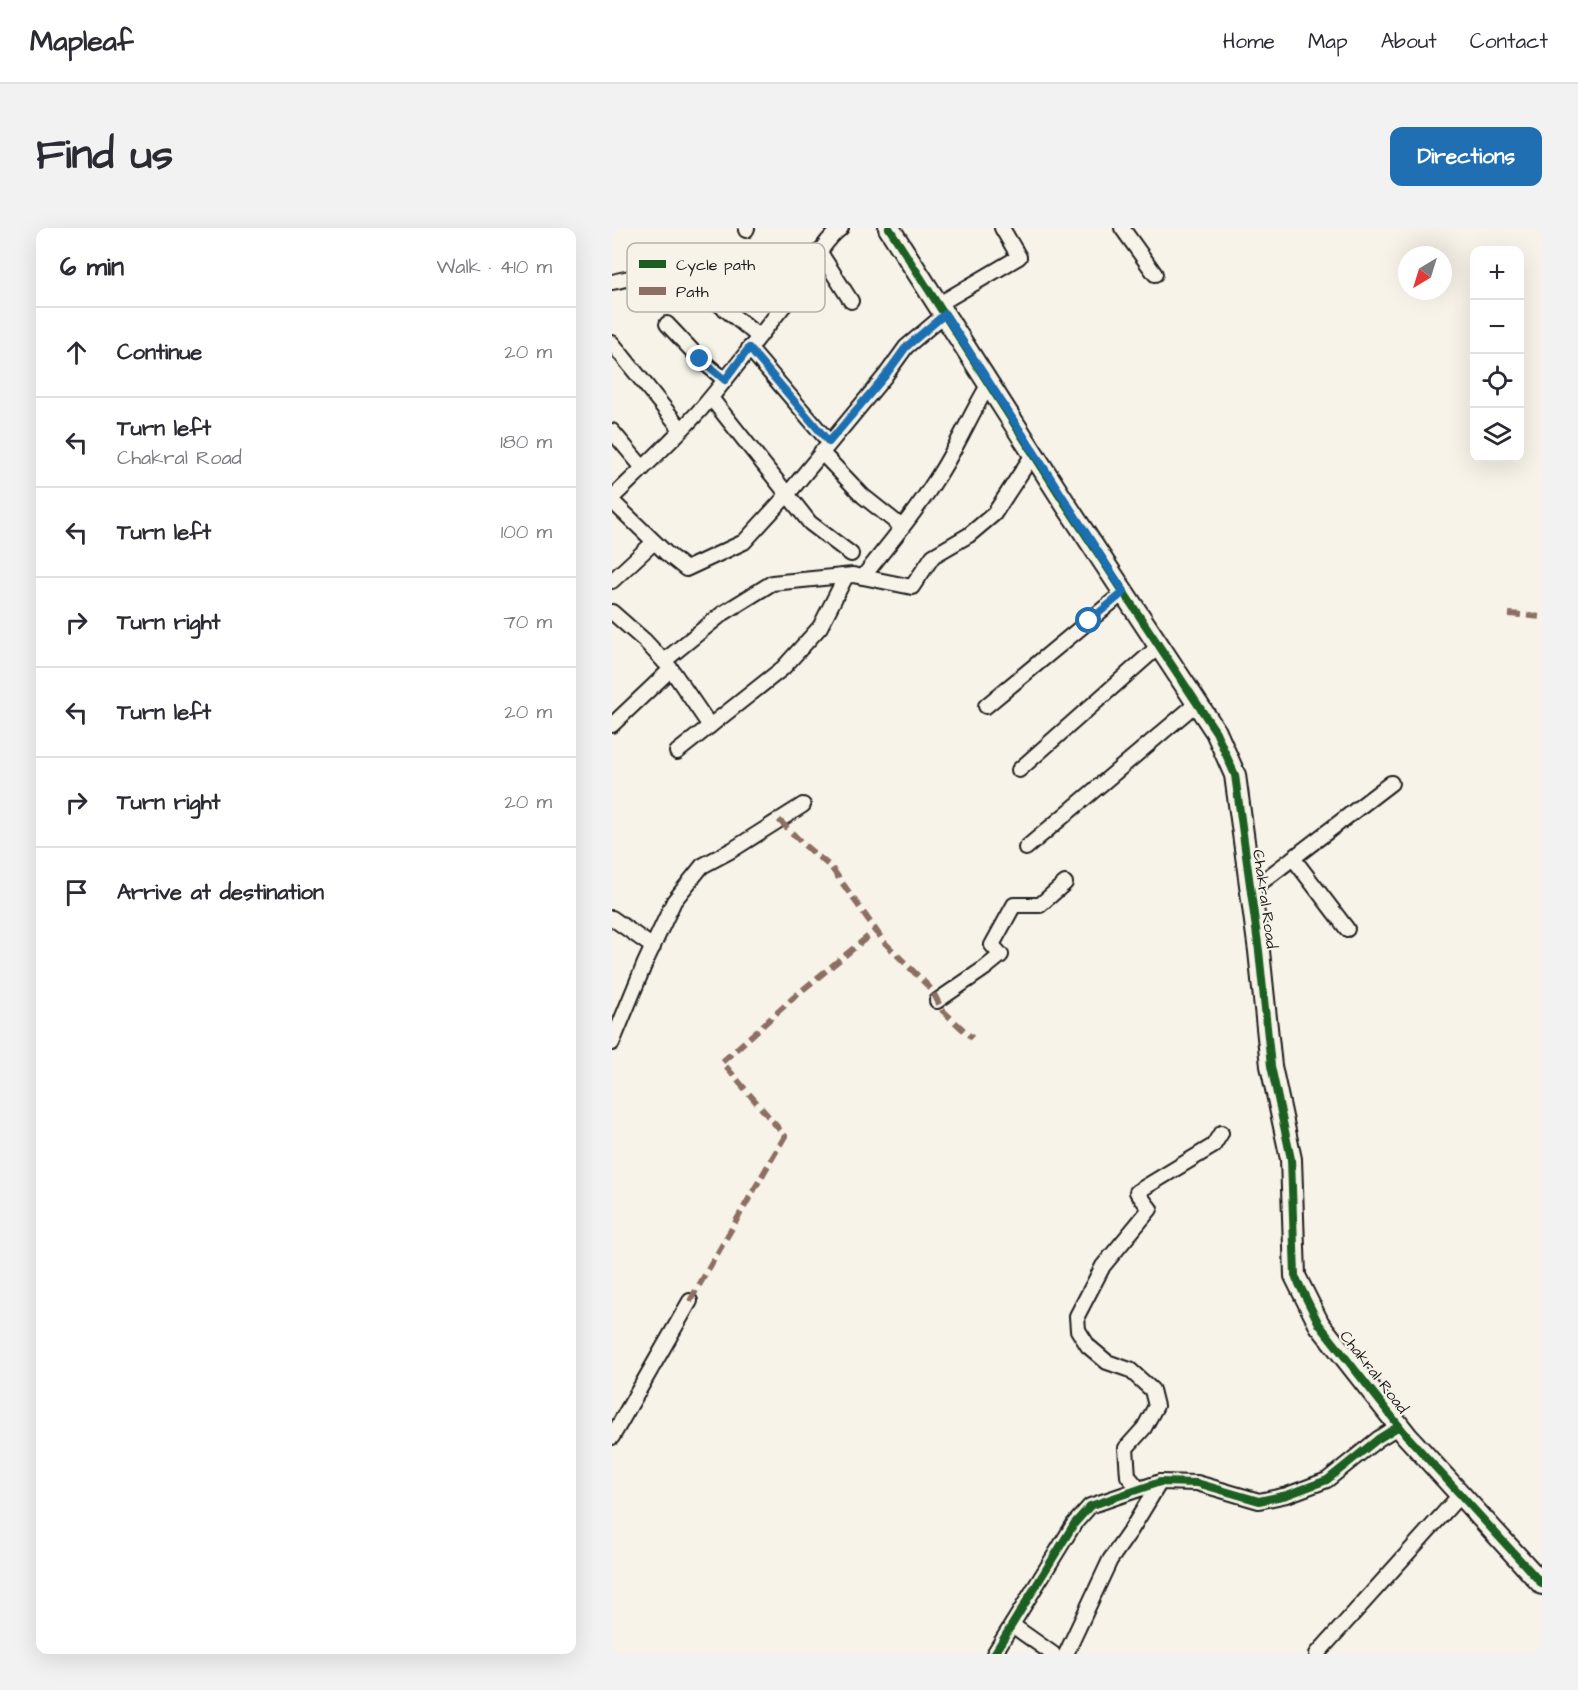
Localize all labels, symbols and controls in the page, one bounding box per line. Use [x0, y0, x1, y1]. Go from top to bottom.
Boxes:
text: Mapleaf [30, 22, 133, 61]
text: Home [1223, 27, 1275, 56]
text: Map [1308, 27, 1348, 56]
text: About [1381, 27, 1437, 56]
text: Contact [1470, 27, 1548, 56]
text: Find us [36, 127, 173, 185]
button: Directions [1390, 127, 1542, 186]
legend [627, 243, 825, 312]
north arrow [1398, 246, 1452, 300]
map controls [1470, 246, 1524, 462]
button: + [1470, 246, 1524, 300]
text: 6 min [60, 249, 124, 285]
text: Walk · 410 m [436, 253, 552, 281]
text: Cycle path [676, 254, 755, 277]
text: Path [676, 281, 709, 303]
button: − [1470, 300, 1524, 354]
icon: ahead [60, 336, 93, 369]
text: Continue [117, 337, 202, 368]
text: 20 m [504, 338, 552, 366]
route end [686, 345, 712, 371]
button: locate [1470, 354, 1524, 408]
button: layers [1470, 408, 1524, 462]
text: Turn left [117, 413, 211, 444]
icon: left [60, 426, 93, 459]
text: 180 m [500, 428, 552, 456]
text: Chakral Road [117, 444, 242, 472]
icon: left [60, 516, 93, 549]
text: Turn left [117, 517, 211, 548]
text: 100 m [501, 518, 552, 546]
icon: right [60, 606, 93, 639]
text: Turn right [117, 607, 220, 638]
route start [1075, 607, 1101, 633]
text: 70 m [504, 608, 552, 636]
icon: left [60, 696, 93, 729]
text: Turn left [117, 697, 211, 728]
text: 20 m [504, 698, 552, 726]
icon: right [60, 786, 93, 819]
text: Turn right [117, 787, 220, 818]
text: 20 m [504, 788, 552, 816]
street label: Chakral Road [1247, 848, 1283, 950]
icon: arrive [60, 876, 93, 909]
text: Arrive at destination [117, 877, 324, 908]
street label: Chakral Road [1335, 1326, 1413, 1418]

